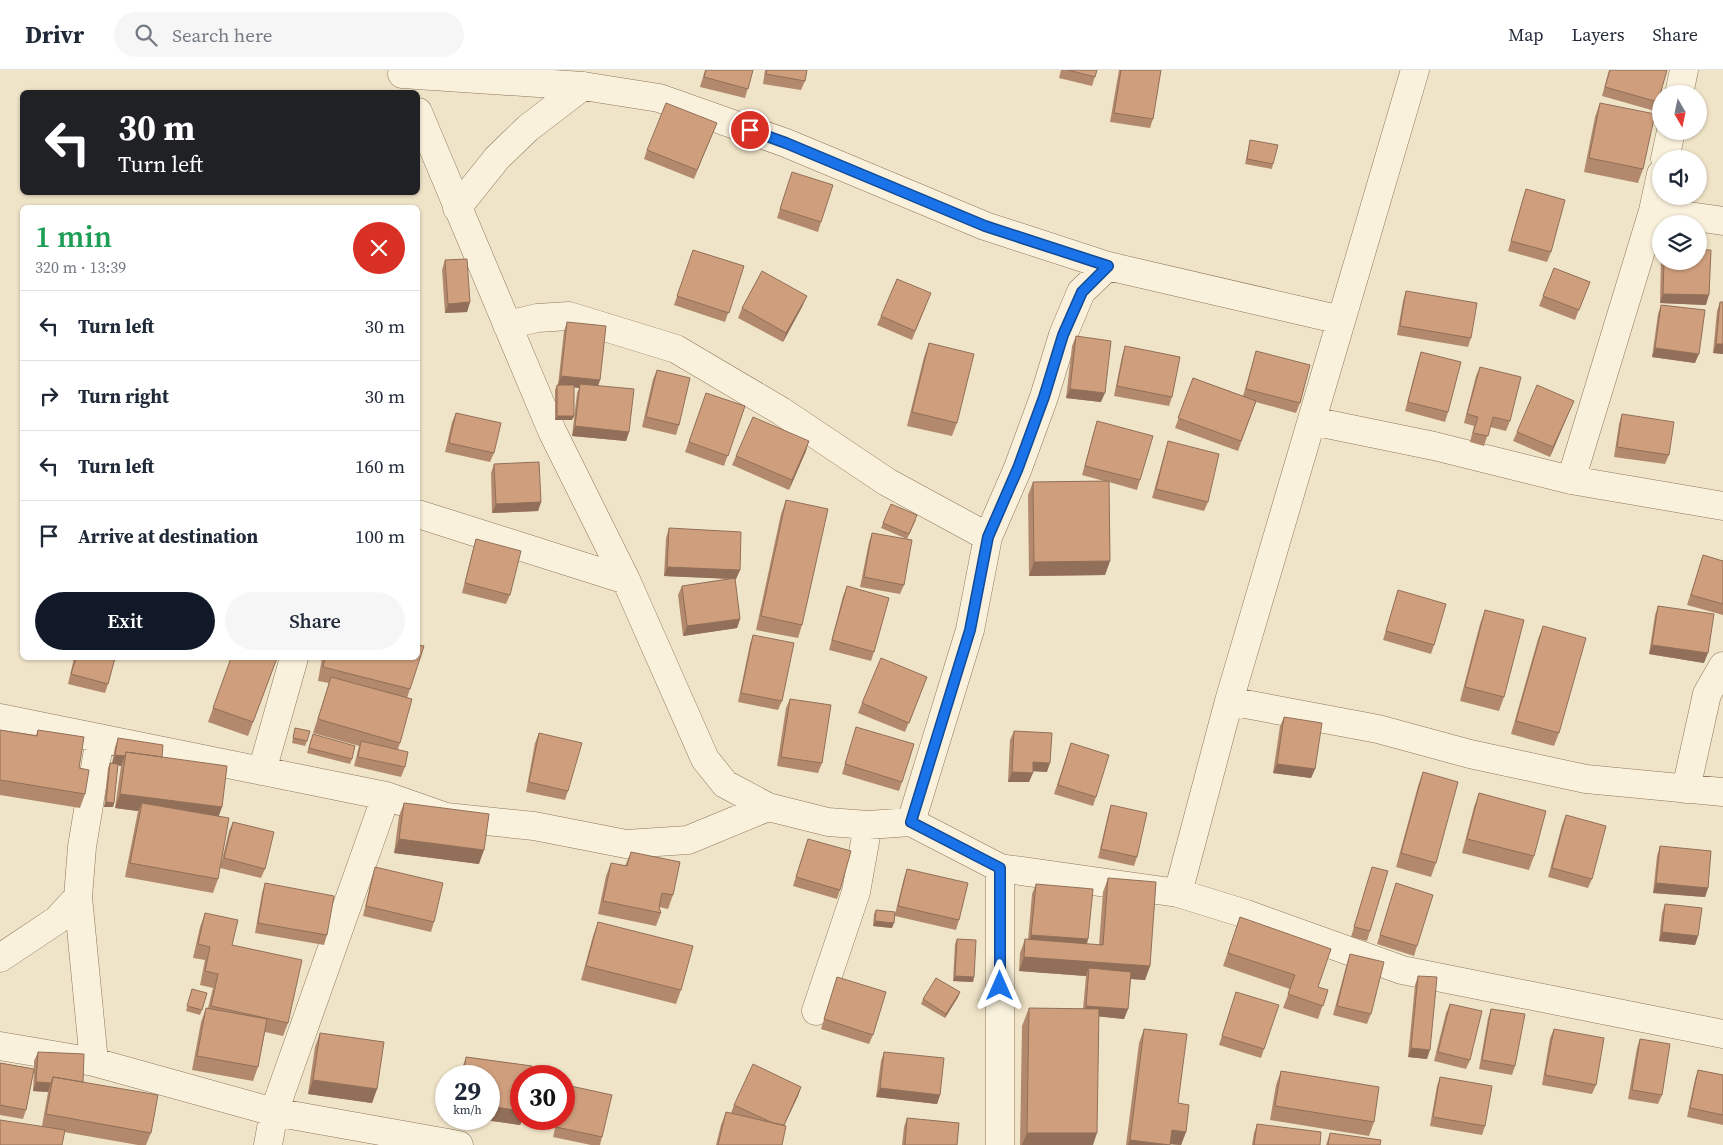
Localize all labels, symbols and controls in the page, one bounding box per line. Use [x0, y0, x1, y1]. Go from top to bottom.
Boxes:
search box [114, 12, 464, 57]
text: Drivr [25, 18, 84, 51]
icon: search [132, 21, 160, 49]
text: Search here [172, 22, 273, 48]
text: Map [1508, 22, 1543, 47]
text: Layers [1571, 22, 1624, 47]
text: Share [1652, 22, 1698, 47]
north arrow [1652, 85, 1708, 140]
map controls [1652, 85, 1707, 270]
text: 30 m [118, 104, 195, 152]
pin [729, 109, 771, 151]
icon: left [35, 110, 100, 175]
icon: arrive [736, 116, 764, 144]
text: Turn left [118, 149, 203, 179]
button: sound [1652, 150, 1707, 205]
button: layers [1652, 215, 1707, 270]
text: 1 min [35, 216, 112, 257]
button: close [353, 222, 405, 274]
text: 320 m · 13:39 [35, 256, 126, 278]
icon: left [35, 312, 63, 340]
text: Turn left [78, 313, 154, 339]
text: 30 m [364, 313, 405, 339]
icon: right [35, 382, 63, 410]
text: Turn right [78, 383, 169, 409]
text: 30 m [364, 383, 405, 409]
icon: left [35, 452, 63, 480]
text: Turn left [78, 453, 154, 479]
text: 160 m [355, 453, 405, 479]
icon: arrive [35, 522, 63, 550]
text: Arrive at destination [78, 523, 258, 549]
text: 100 m [355, 523, 405, 549]
button: Exit [35, 592, 215, 650]
button: Share [225, 592, 405, 650]
position arrow [973, 959, 1025, 1011]
speed limit sign: 30 [510, 1065, 575, 1130]
text: 29 [454, 1074, 481, 1108]
text: km/h [453, 1102, 482, 1118]

